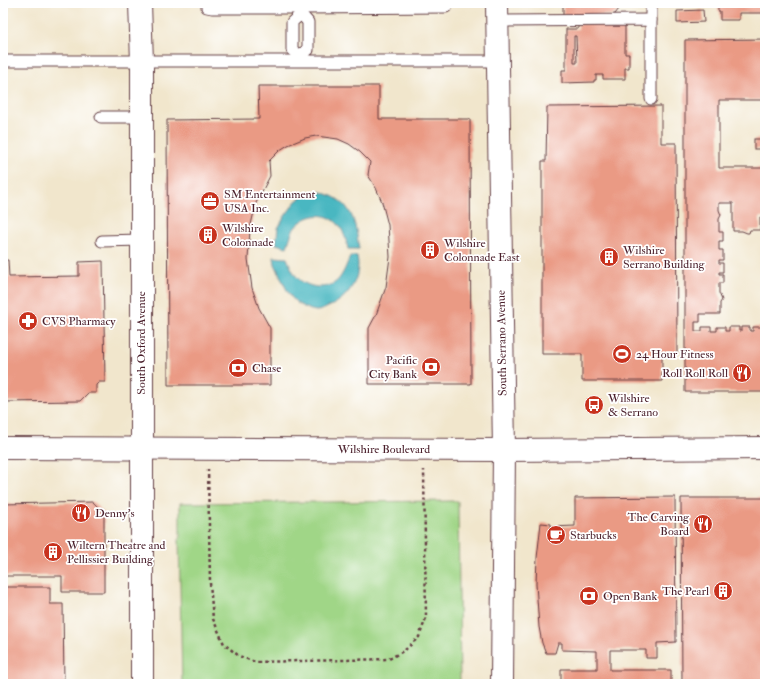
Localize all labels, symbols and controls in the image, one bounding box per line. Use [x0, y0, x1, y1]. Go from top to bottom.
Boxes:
place label: SM Entertainment USA Inc. [224, 187, 316, 216]
office icon: SM Entertainment USA Inc. [199, 190, 221, 212]
place label: Wilshire Colonnade [221, 221, 274, 250]
building icon: Wilshire Colonnade [197, 224, 219, 246]
place label: Wilshire Colonnade East [443, 236, 520, 265]
building icon: Wilshire Colonnade East [419, 239, 441, 261]
place label: Wilshire Serrano Building [622, 243, 706, 272]
building icon: Wilshire Serrano Building [598, 246, 620, 268]
street label: South Serrano Avenue [494, 290, 510, 396]
street label: South Oxford Avenue [134, 291, 149, 395]
pharmacy icon: CVS Pharmacy [17, 310, 39, 332]
place label: CVS Pharmacy [42, 314, 116, 329]
sports icon: 24 Hour Fitness [611, 343, 633, 365]
place label: 24 Hour Fitness [636, 347, 714, 362]
place label: Pacific City Bank [369, 353, 417, 382]
bank icon: Pacific City Bank [420, 356, 442, 378]
bank icon: Chase [227, 357, 249, 379]
place label: Chase [252, 361, 281, 376]
restaurant icon: Roll Roll Roll [731, 362, 753, 384]
place label: Roll Roll Roll [662, 366, 728, 381]
place label: Wilshire & Serrano [607, 391, 658, 420]
bus stop icon: Wilshire & Serrano [583, 394, 605, 416]
street label: Wilshire Boulevard [337, 442, 430, 457]
restaurant icon: Denny's [70, 502, 92, 524]
place label: Denny's [95, 506, 135, 521]
place label: The Carving Board [628, 510, 690, 539]
restaurant icon: The Carving Board [692, 513, 714, 535]
cafe icon: Starbucks [545, 524, 567, 546]
place label: Starbucks [570, 528, 617, 543]
place label: Wiltern Theatre and Pellissier Building [66, 538, 166, 567]
building icon: Wiltern Theatre and Pellissier Building [42, 541, 64, 563]
building icon: The Pearl [712, 580, 734, 602]
place label: The Pearl [662, 584, 709, 599]
bank icon: Open Bank [578, 585, 600, 607]
place label: Open Bank [603, 589, 658, 604]

